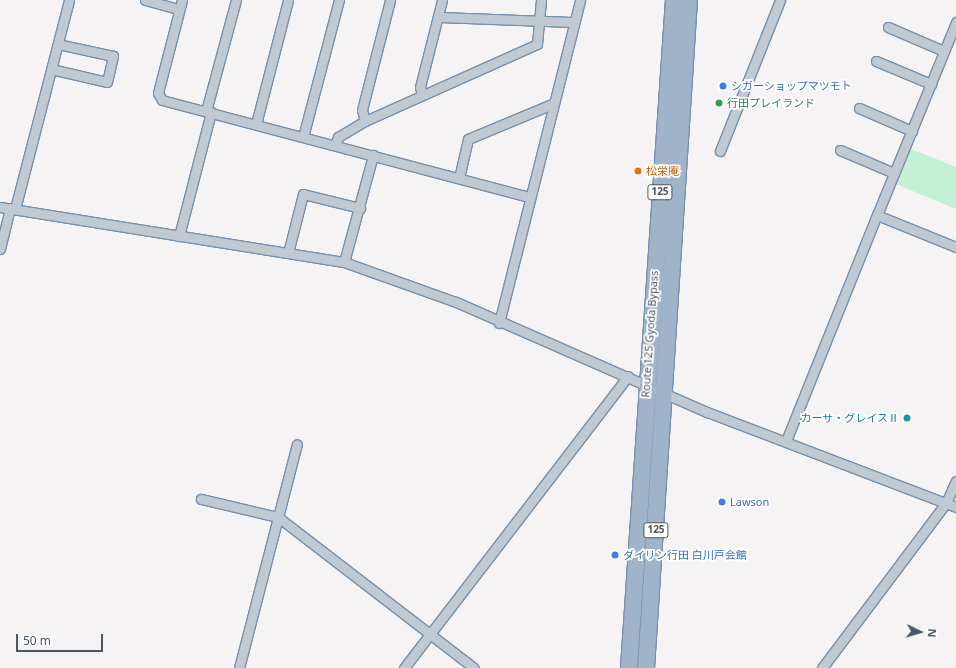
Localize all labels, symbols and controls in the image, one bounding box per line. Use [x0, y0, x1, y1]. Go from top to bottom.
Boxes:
place label: シガーショップマツモト [731, 79, 852, 93]
marker: シガーショップマツモト [718, 81, 728, 91]
place label: 行田プレイランド [727, 96, 815, 110]
marker: 行田プレイランド [714, 98, 724, 108]
place label: 松栄庵 [646, 164, 679, 178]
marker: 松栄庵 [633, 166, 643, 176]
road number: 125 [647, 184, 673, 200]
street label: Route 125 Gyoda Bypass [639, 270, 661, 398]
place label: カーサ・グレイスⅡ [800, 411, 899, 425]
marker: カーサ・グレイスⅡ [902, 413, 912, 423]
place label: Lawson [730, 495, 769, 509]
marker: Lawson [717, 497, 727, 507]
road number: 125 [643, 522, 669, 538]
place label: ダイリン行田 白川戸会館 [623, 548, 747, 562]
marker: ダイリン行田 白川戸会館 [610, 550, 620, 560]
north arrow [900, 612, 940, 652]
scale bar [18, 626, 105, 652]
text: N [925, 628, 940, 638]
text: 50 m [23, 632, 51, 649]

